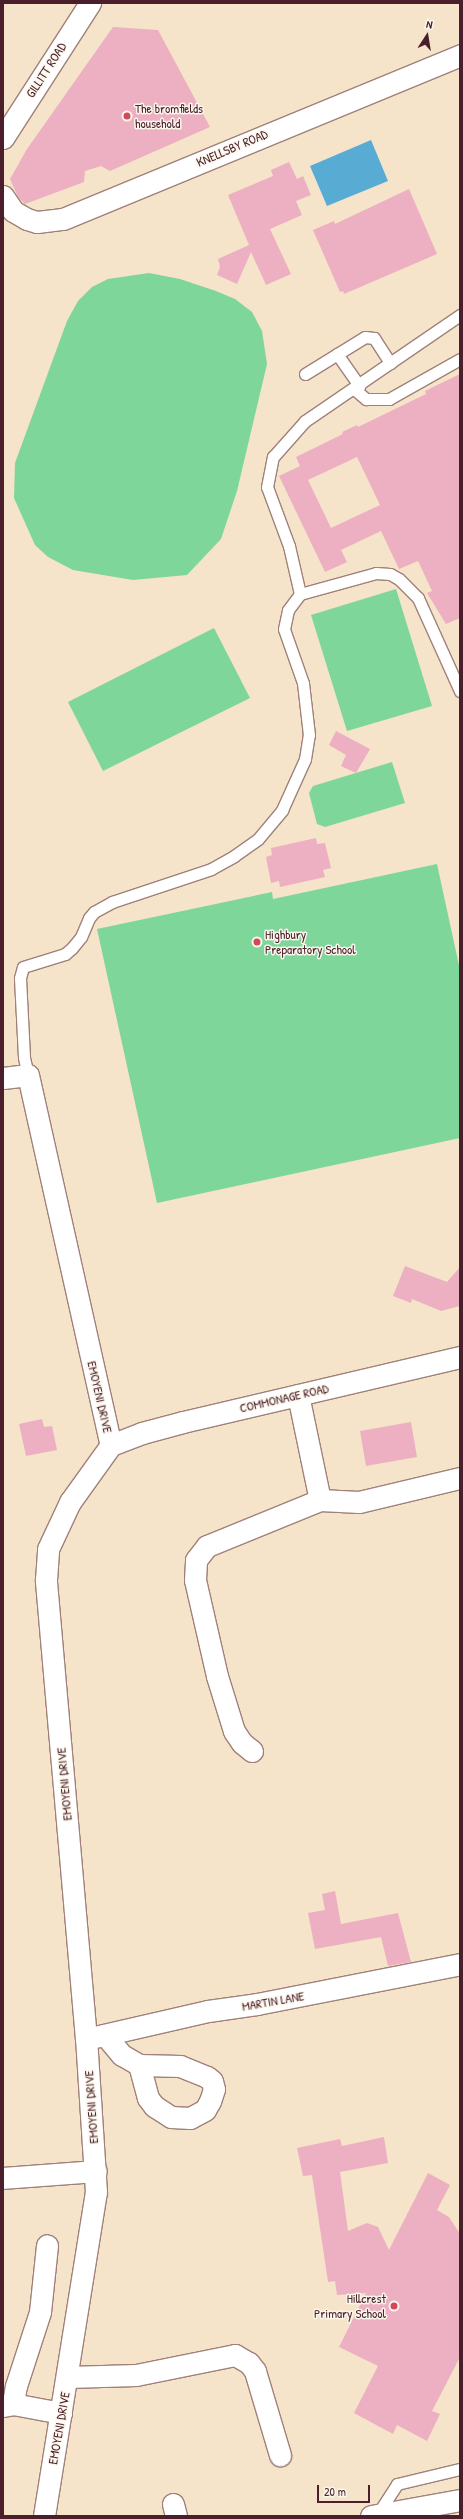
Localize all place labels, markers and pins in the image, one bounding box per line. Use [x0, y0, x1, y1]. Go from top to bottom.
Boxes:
place label: The bromfields household [135, 101, 203, 132]
marker: The bromfields household [122, 111, 132, 121]
place label: Highbury Preparatory School [265, 927, 356, 958]
marker: Highbury Preparatory School [252, 937, 262, 947]
place label: Hillcrest Primary School [314, 2291, 386, 2322]
marker: Hillcrest Primary School [389, 2301, 399, 2311]

